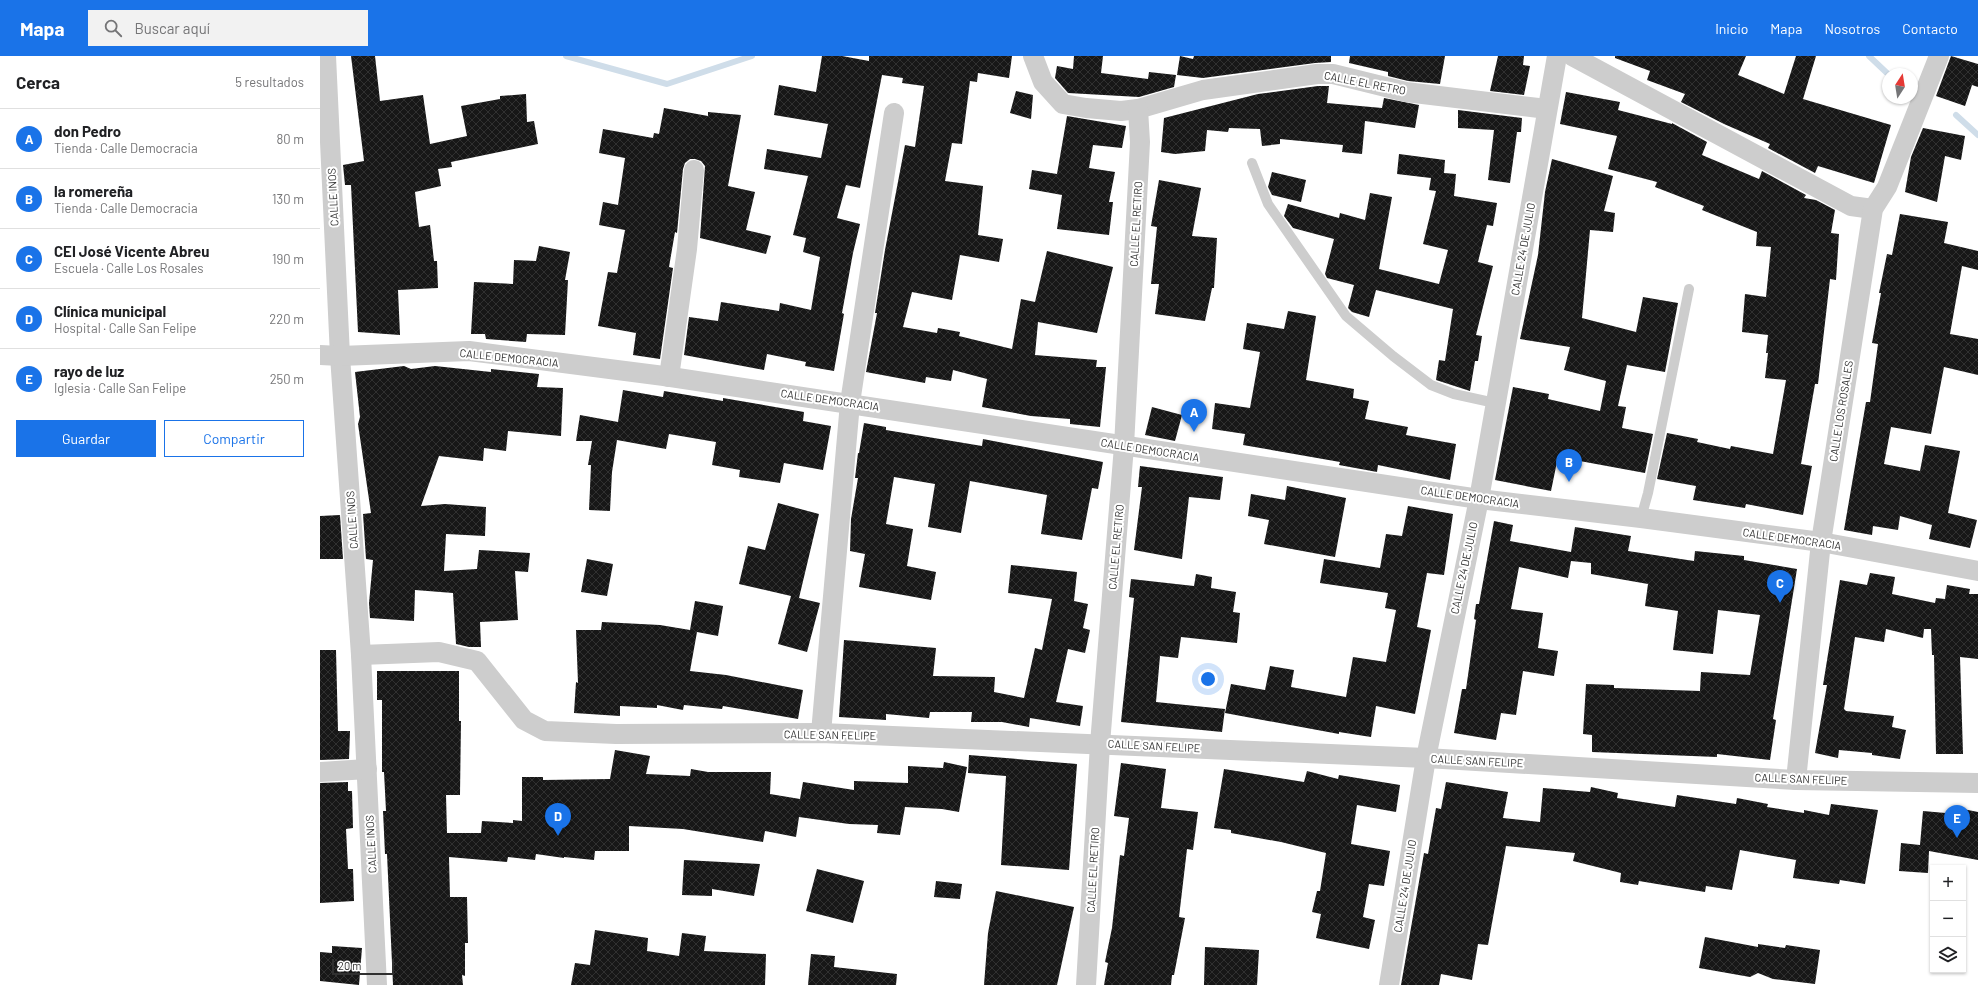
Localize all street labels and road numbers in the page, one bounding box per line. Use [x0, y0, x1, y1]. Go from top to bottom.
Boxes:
street label: CALLE EL RETRO [1323, 68, 1407, 97]
street label: CALLE INOS [324, 168, 341, 226]
street label: CALLE EL RETIRO [1127, 181, 1144, 267]
street label: CALLE 24 DE JULIO [1508, 201, 1537, 296]
street label: CALLE DEMOCRACIA [459, 346, 559, 369]
street label: CALLE LOS ROSALES [1826, 359, 1855, 463]
street label: CALLE DEMOCRACIA [780, 386, 881, 413]
street label: CALLE DEMOCRACIA [1100, 435, 1201, 464]
street label: CALLE DEMOCRACIA [1420, 483, 1521, 510]
street label: CALLE INOS [343, 491, 360, 550]
street label: CALLE EL RETIRO [1105, 503, 1126, 590]
street label: CALLE 24 DE JULIO [1447, 520, 1480, 615]
street label: CALLE DEMOCRACIA [1742, 525, 1843, 552]
street label: CALLE SAN FELIPE [784, 727, 877, 742]
street label: CALLE SAN FELIPE [1107, 737, 1201, 754]
street label: CALLE SAN FELIPE [1430, 752, 1524, 769]
street label: CALLE SAN FELIPE [1755, 770, 1848, 787]
street label: CALLE INOS [362, 815, 379, 873]
street label: CALLE EL RETIRO [1084, 827, 1101, 913]
street label: CALLE 24 DE JULIO [1391, 838, 1418, 933]

